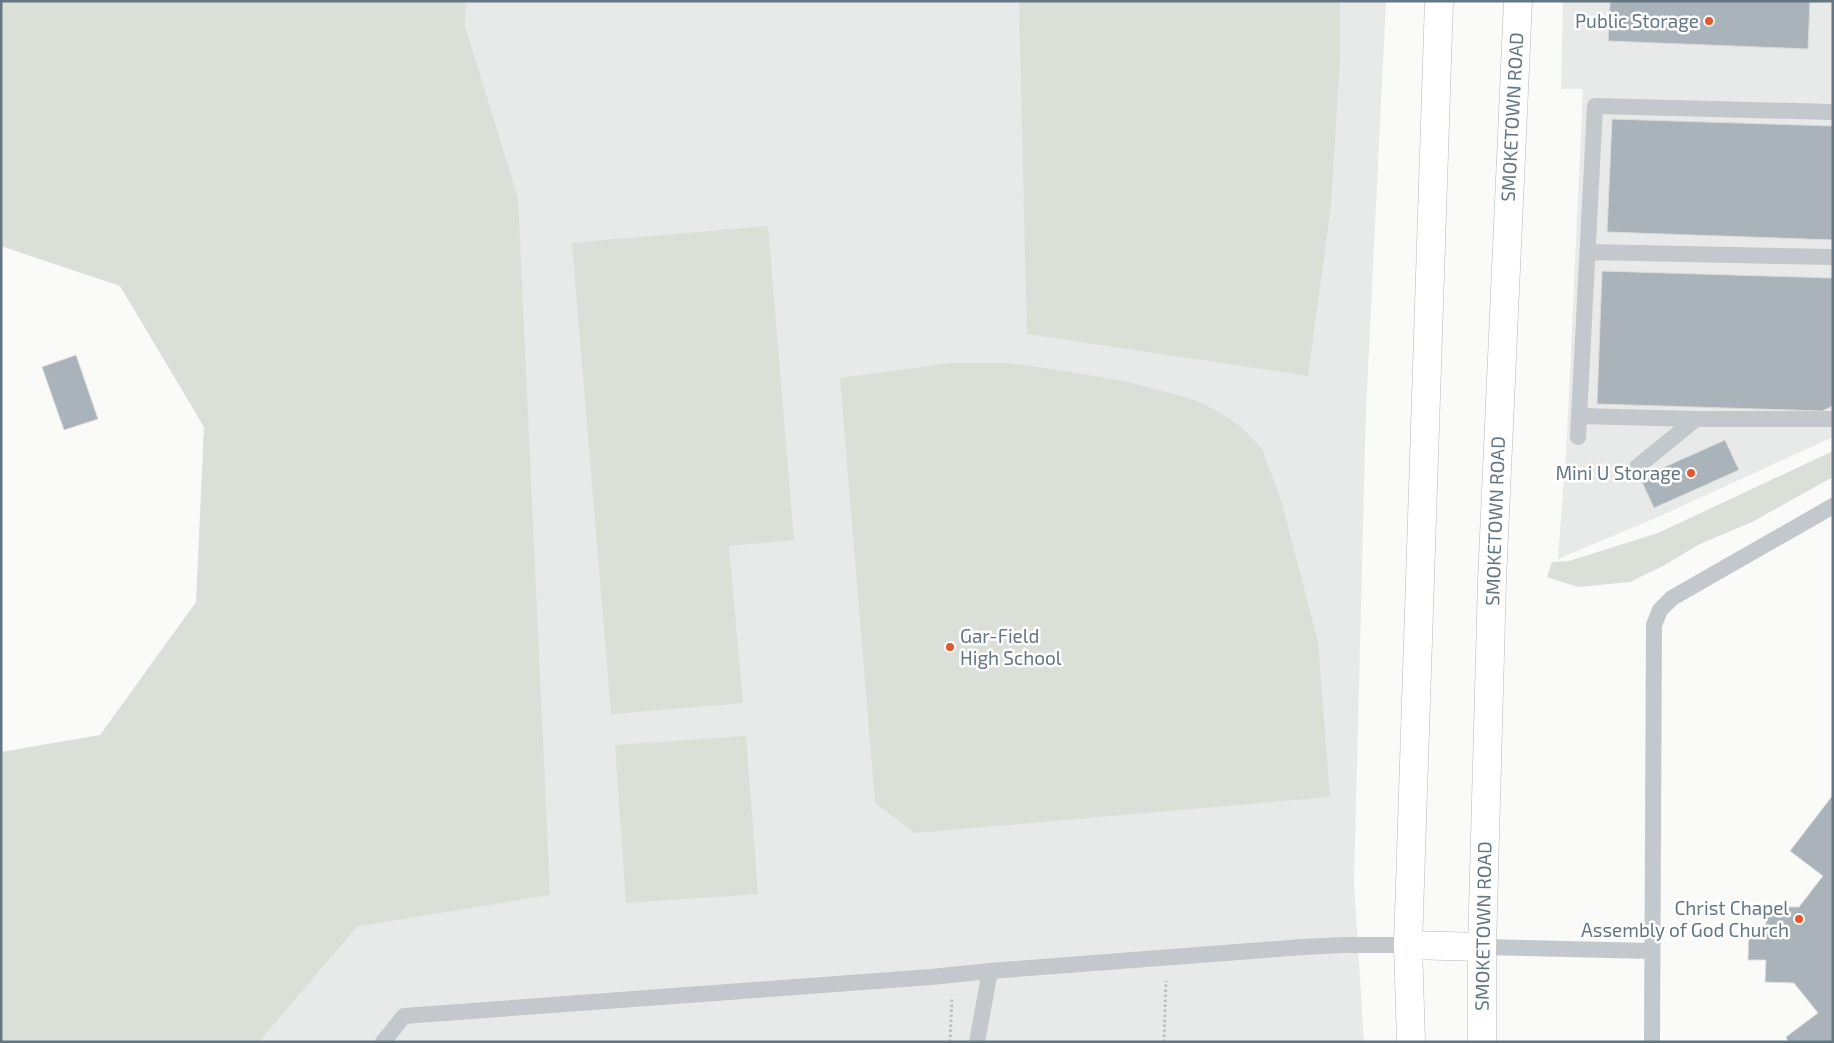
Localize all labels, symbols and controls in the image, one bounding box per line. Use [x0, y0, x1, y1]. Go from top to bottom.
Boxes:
place label: Public Storage [1575, 9, 1699, 32]
marker: Public Storage [1703, 15, 1715, 27]
street label: SMOKETOWN ROAD [1496, 32, 1527, 202]
street label: SMOKETOWN ROAD [1480, 436, 1509, 606]
place label: Mini U Storage [1555, 461, 1681, 484]
marker: Mini U Storage [1685, 467, 1697, 479]
place label: Gar-Field High School [960, 624, 1062, 669]
marker: Gar-Field High School [944, 641, 956, 653]
street label: SMOKETOWN ROAD [1470, 841, 1495, 1011]
place label: Christ Chapel Assembly of God Church [1581, 896, 1789, 941]
marker: Christ Chapel Assembly of God Church [1793, 913, 1805, 925]

